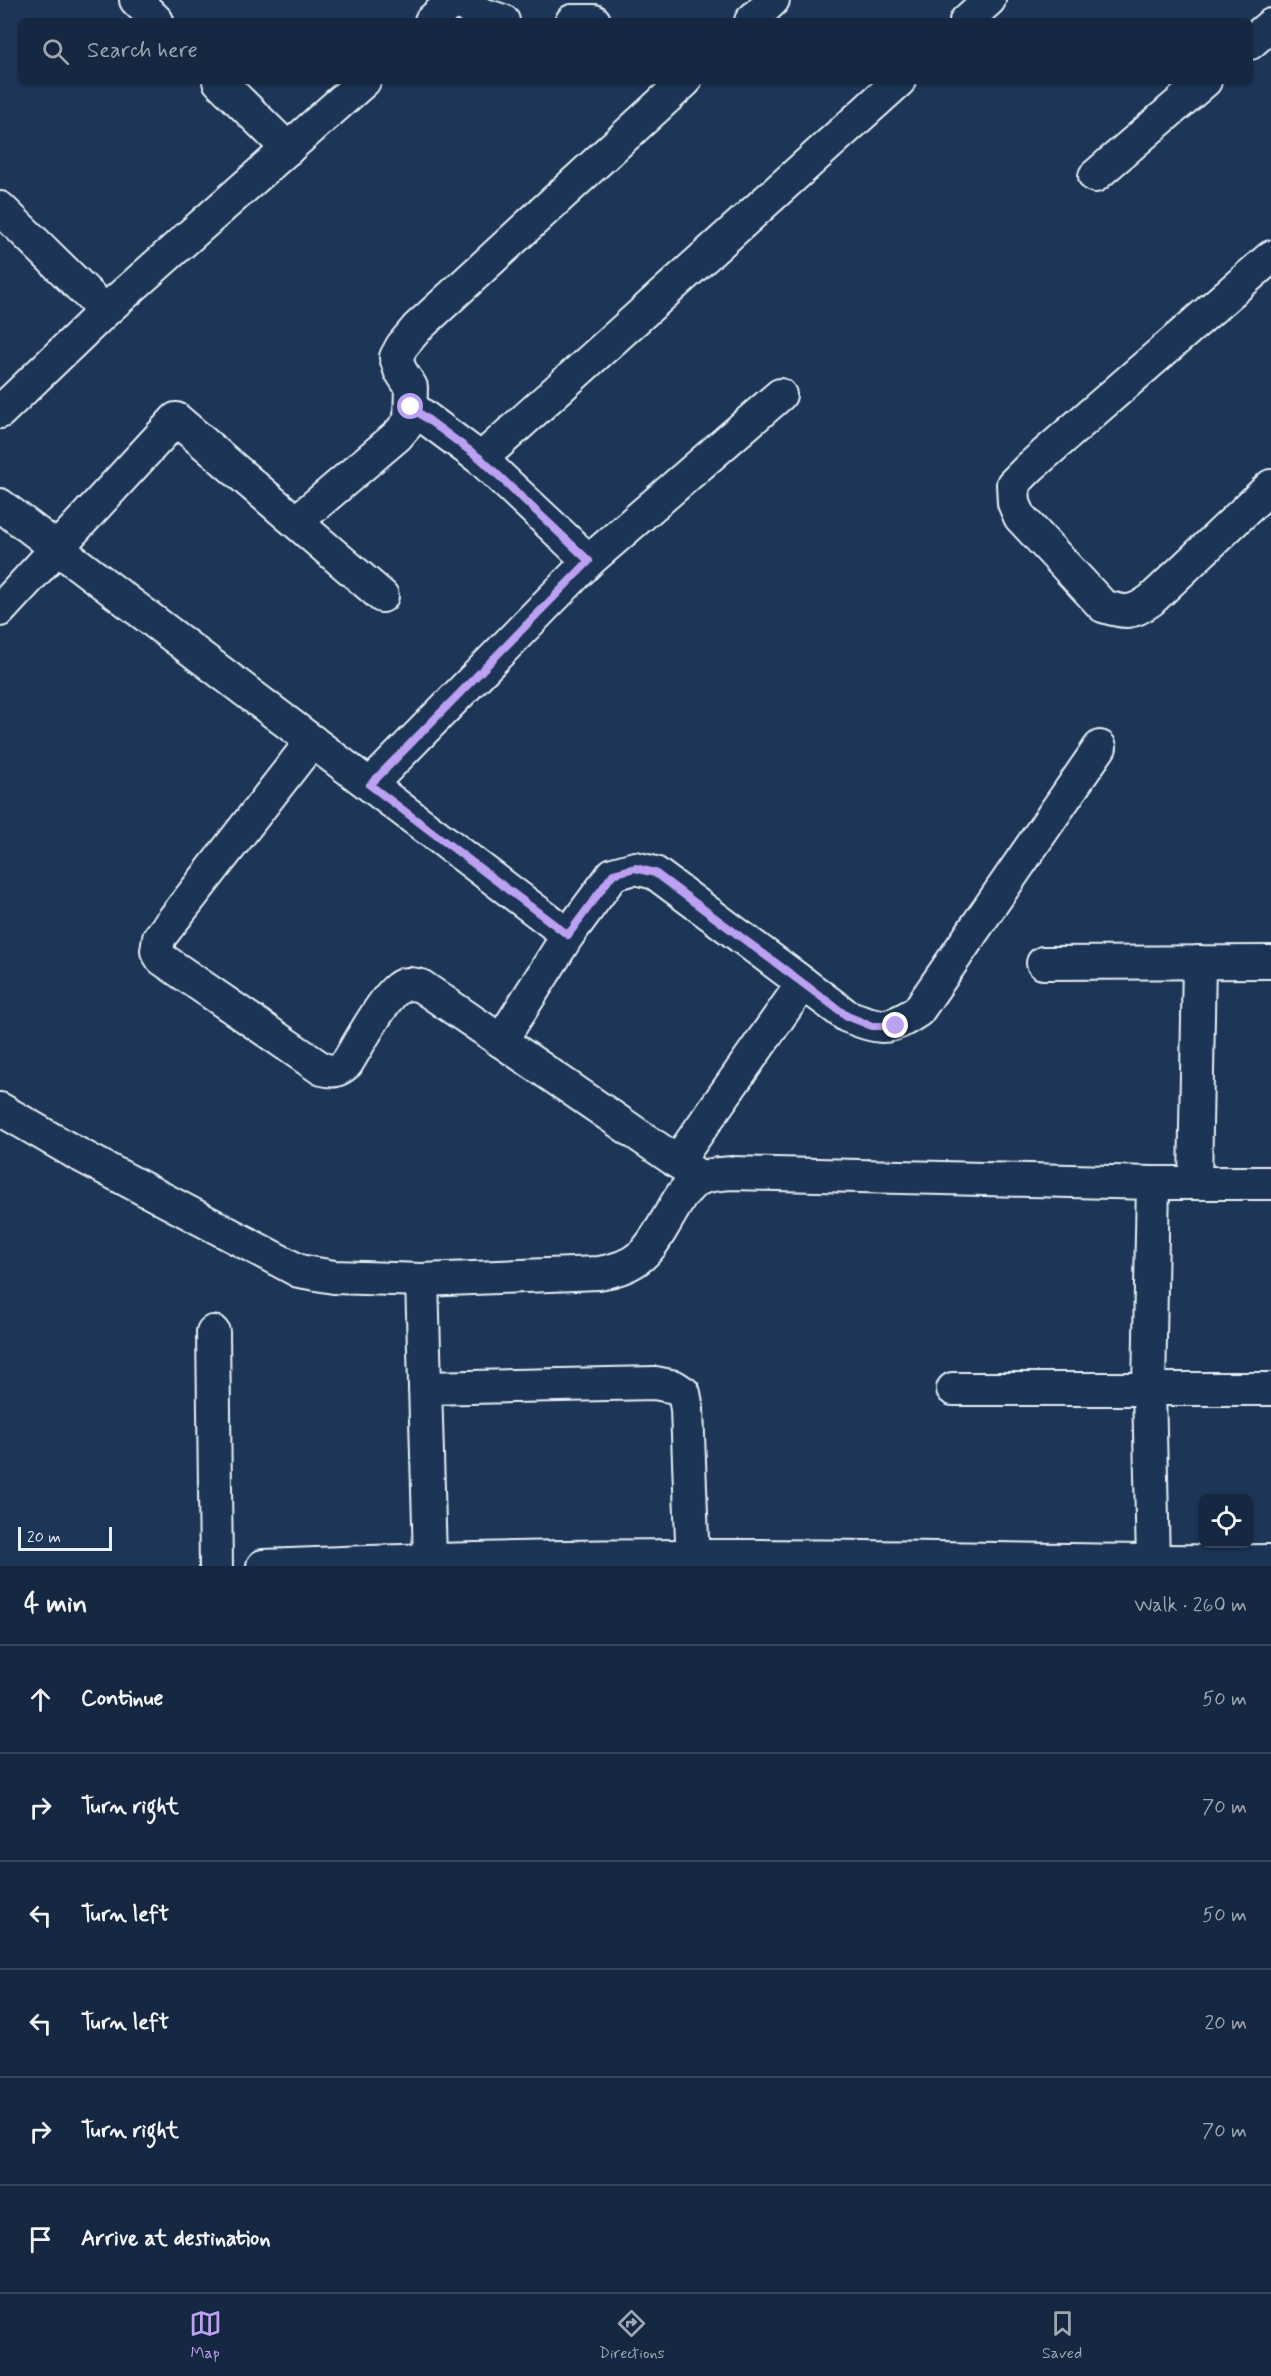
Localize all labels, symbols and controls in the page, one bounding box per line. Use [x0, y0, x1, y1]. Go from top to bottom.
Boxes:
search box [18, 18, 1253, 84]
icon: search [39, 35, 72, 68]
text: Search here [87, 37, 198, 65]
route start [397, 393, 423, 419]
route end [882, 1012, 908, 1038]
map controls [1199, 1494, 1253, 1548]
button: locate [1199, 1494, 1253, 1548]
scale bar [18, 1524, 112, 1552]
text: 20 m [27, 1527, 61, 1548]
text: 4 min [24, 1588, 87, 1622]
text: Walk · 260 m [1134, 1592, 1247, 1619]
icon: ahead [24, 1683, 57, 1716]
text: Continue [81, 1685, 163, 1713]
text: 50 m [1202, 1686, 1247, 1713]
icon: right [24, 1791, 57, 1824]
text: Turn right [81, 1793, 179, 1821]
text: 70 m [1202, 1794, 1247, 1821]
icon: left [24, 1899, 57, 1932]
text: Turn left [81, 1901, 169, 1929]
text: 50 m [1202, 1902, 1247, 1929]
icon: left [24, 2007, 57, 2040]
text: Turn left [81, 2009, 169, 2037]
text: 20 m [1204, 2010, 1247, 2037]
icon: right [24, 2115, 57, 2148]
text: Turn right [81, 2117, 179, 2145]
text: 70 m [1202, 2118, 1247, 2145]
icon: arrive [24, 2223, 57, 2256]
text: Arrive at destination [81, 2225, 271, 2253]
tab: Map [189, 2307, 222, 2364]
tab: Directions [599, 2307, 665, 2364]
tab: Saved [1042, 2307, 1082, 2364]

